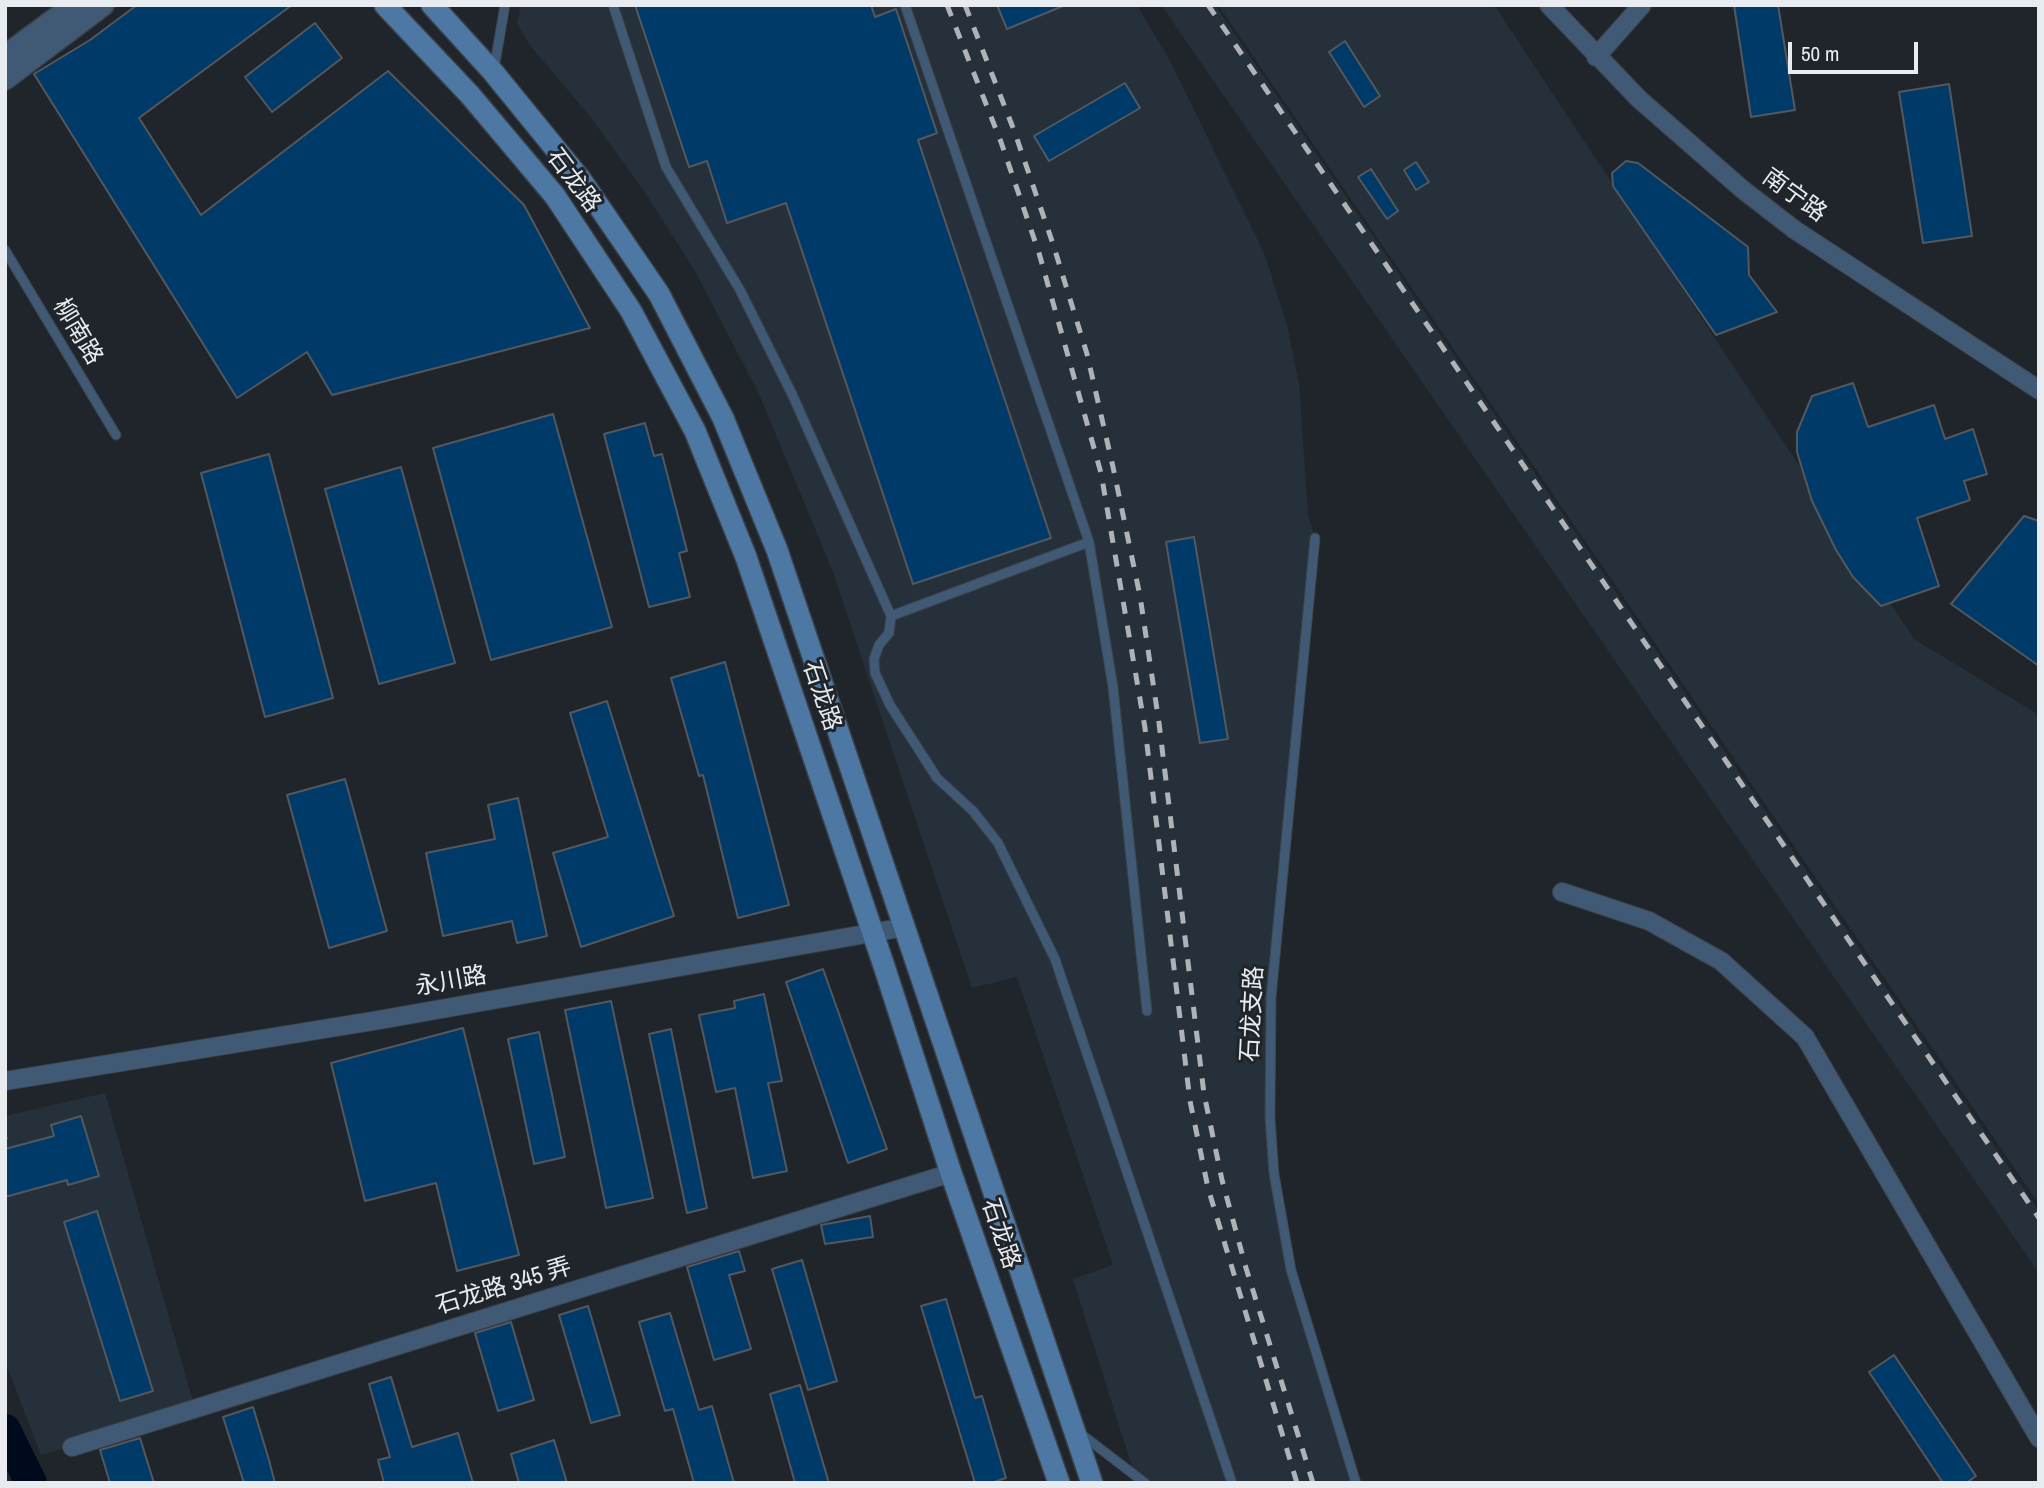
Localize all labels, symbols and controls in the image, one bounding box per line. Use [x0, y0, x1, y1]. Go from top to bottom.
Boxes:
scale bar [1792, 28, 1922, 72]
text: 50 m [1801, 39, 1839, 68]
street label: 石龙路 [540, 144, 606, 218]
street label: 南宁路 [1756, 163, 1832, 229]
street label: 柳南路 [46, 294, 108, 370]
street label: 石龙路 [796, 657, 846, 735]
street label: 永川路 [413, 962, 489, 1002]
street label: 石龙支路 [1236, 965, 1270, 1063]
street label: 石龙路 [975, 1195, 1025, 1273]
street label: 石龙路 345 弄 [433, 1253, 575, 1321]

